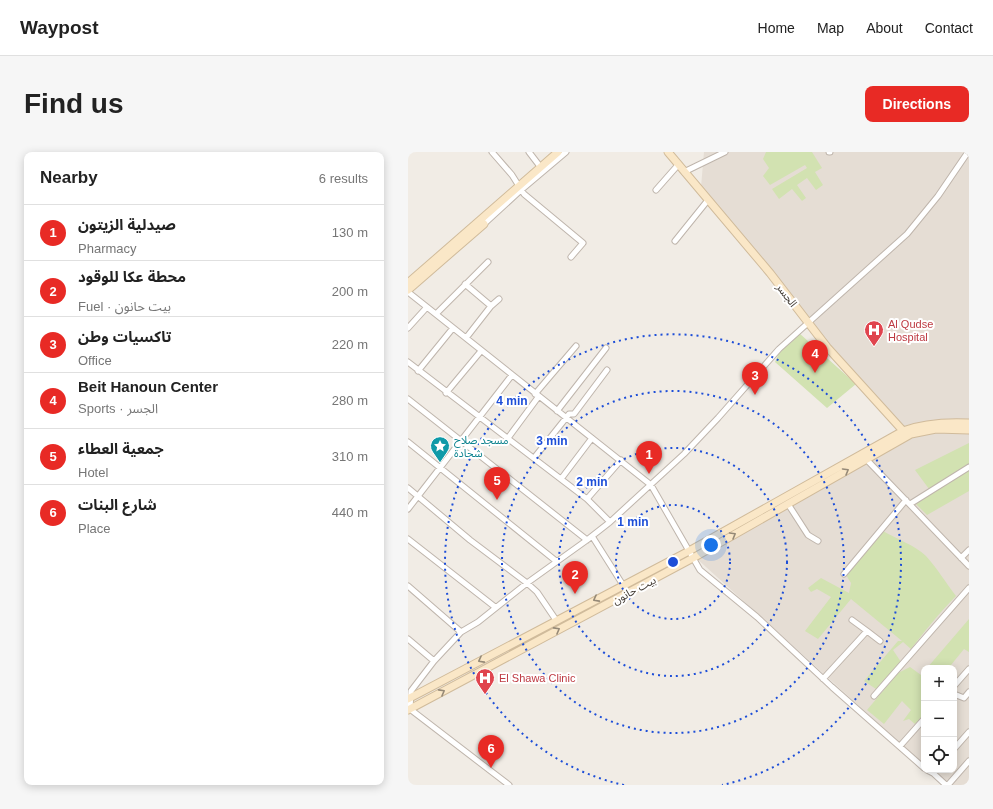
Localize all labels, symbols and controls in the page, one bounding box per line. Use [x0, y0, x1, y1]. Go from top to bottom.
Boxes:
text: Waypost [20, 17, 98, 38]
text: Home [758, 20, 795, 36]
text: Map [817, 20, 844, 36]
text: About [866, 20, 903, 36]
text: Contact [925, 20, 973, 36]
button: Directions [865, 86, 969, 122]
text: Find us [24, 88, 124, 119]
text: Nearby [40, 168, 98, 187]
text: 6 results [319, 171, 368, 186]
text: صيدلية الزيتون [78, 216, 176, 233]
text: 1 [49, 225, 57, 240]
text: 130 m [332, 225, 368, 240]
text: Pharmacy [78, 241, 137, 256]
text: محطة عكا للوقود [78, 268, 186, 285]
street label: الجسر [773, 280, 800, 310]
text: 2 [49, 284, 57, 299]
text: 200 m [332, 284, 368, 299]
text: Fuel · بيت حانون [78, 299, 171, 314]
place label: Al Qudse Hospital [888, 318, 933, 343]
hospital icon: Al Qudse Hospital [863, 319, 885, 347]
text: تاكسيات وطن [78, 328, 171, 345]
text: 3 [49, 337, 57, 352]
text: 220 m [332, 337, 368, 352]
pin: 4 [802, 340, 828, 373]
text: Office [78, 353, 112, 368]
pin: 3 [742, 362, 768, 395]
text: Beit Hanoun Center [78, 378, 218, 395]
text: 4 [49, 393, 57, 408]
text: 280 m [332, 393, 368, 408]
text: 4 min [496, 394, 528, 408]
text: Sports · الجسر [78, 401, 158, 416]
place label: مسجد صلاح شحادة [454, 434, 509, 459]
text: 3 min [536, 434, 568, 448]
place icon: مسجد صلاح شحادة [429, 435, 451, 463]
text: جمعية العطاء [78, 440, 164, 457]
pin: 1 [636, 441, 662, 474]
text: 5 [49, 449, 57, 464]
text: 310 m [332, 449, 368, 464]
text: Hotel [78, 465, 108, 480]
pin: 5 [484, 467, 510, 500]
one-way arrow [842, 469, 849, 476]
text: 2 min [576, 475, 608, 489]
text: شارع البنات [78, 496, 157, 513]
text: 6 [49, 505, 57, 520]
text: 440 m [332, 505, 368, 520]
text: 1 min [617, 515, 649, 529]
text: Place [78, 521, 111, 536]
one-way arrow [729, 533, 736, 540]
your location [701, 535, 721, 555]
centre of rings [666, 555, 680, 569]
pin: 2 [562, 561, 588, 594]
street label: بيت حانون [610, 574, 658, 607]
one-way arrow [593, 594, 600, 601]
one-way arrow [553, 628, 560, 635]
one-way arrow [478, 655, 485, 663]
map controls [921, 665, 957, 773]
button: + [921, 665, 957, 701]
hospital icon: El Shawa Clinic [474, 667, 496, 695]
place label: El Shawa Clinic [499, 672, 576, 684]
one-way arrow [438, 689, 445, 696]
button: − [921, 701, 957, 737]
pin: 6 [478, 735, 504, 768]
button: locate [921, 737, 957, 773]

